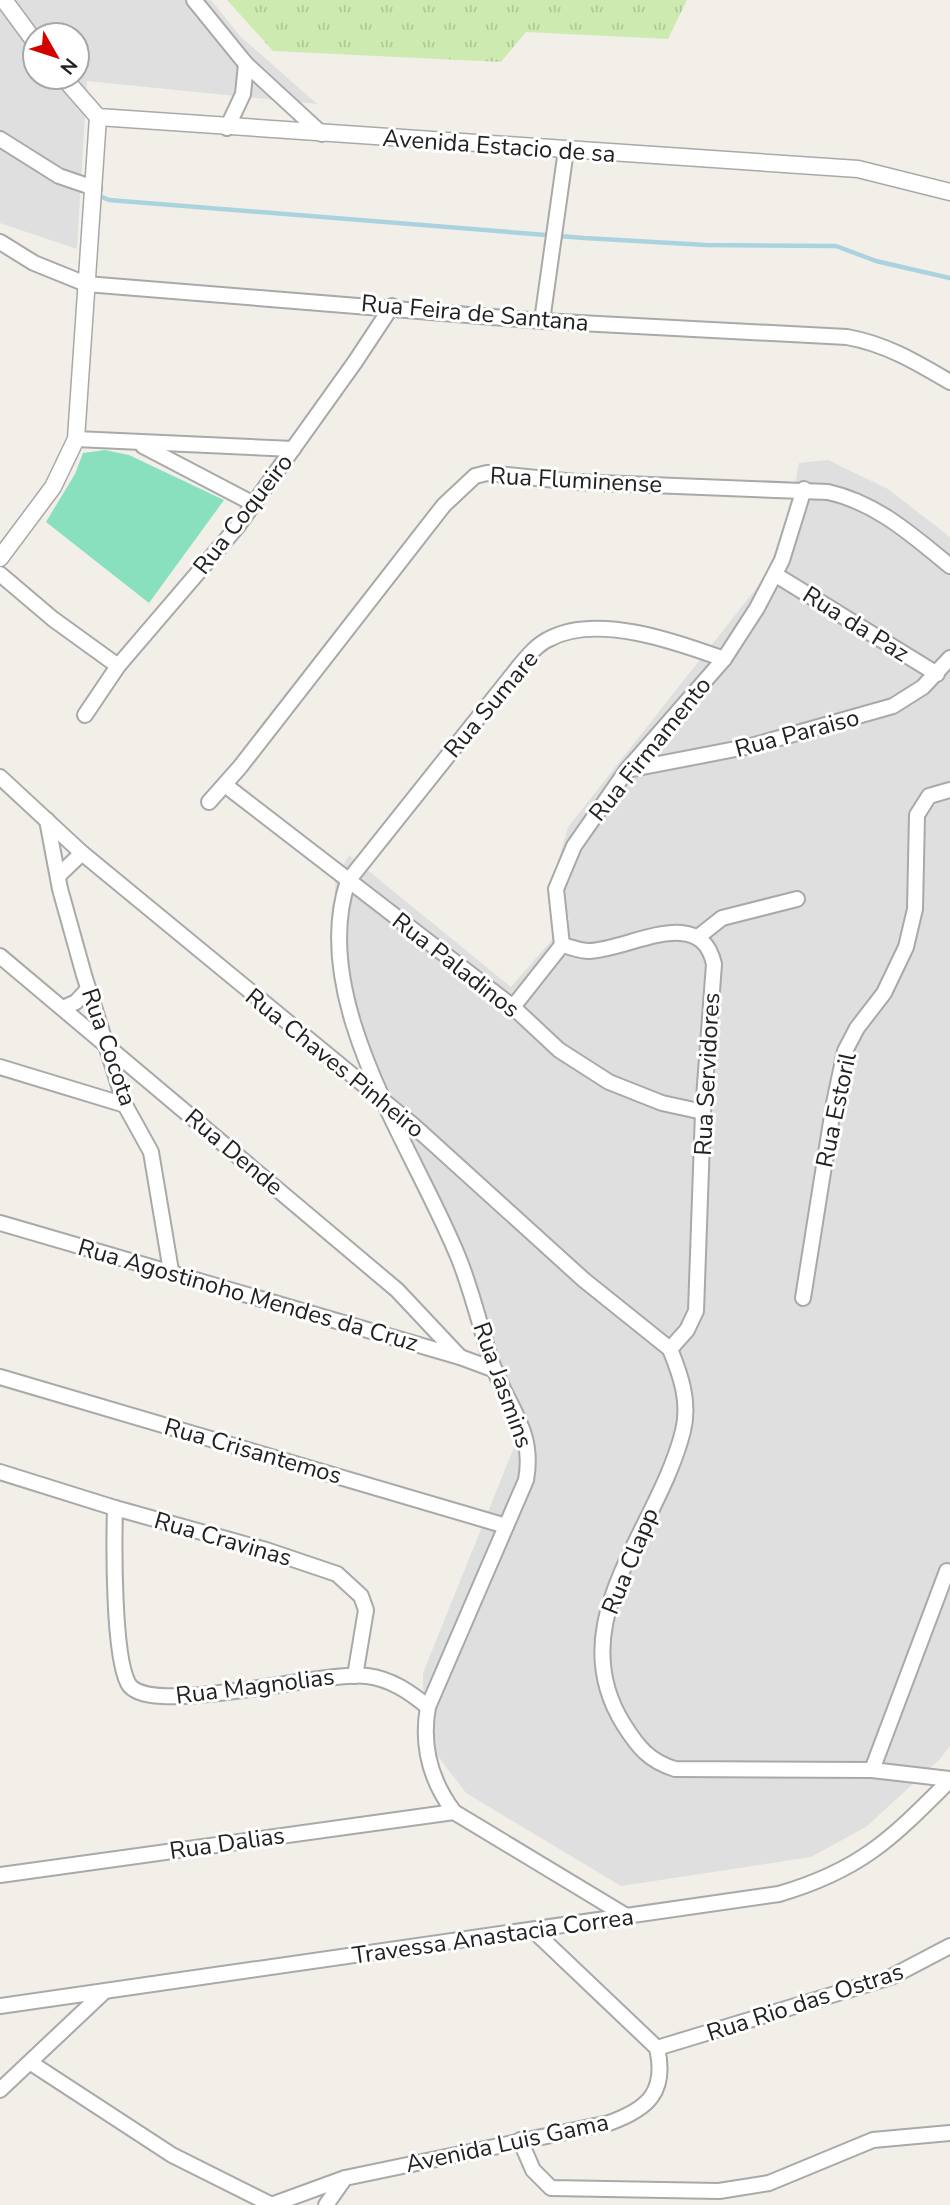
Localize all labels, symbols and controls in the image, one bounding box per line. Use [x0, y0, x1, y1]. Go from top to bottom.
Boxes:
north arrow [21, 21, 91, 91]
text: N [54, 52, 83, 80]
street label: Avenida Estacio de sa [381, 122, 617, 170]
street label: Rua Feira de Santana [360, 287, 590, 339]
street label: Rua Coqueiro [186, 447, 300, 581]
street label: Rua Fluminense [489, 460, 663, 500]
street label: Rua da Paz [797, 579, 915, 669]
street label: Rua Sumare [437, 643, 545, 765]
street label: Rua Firmamento [582, 670, 718, 828]
street label: Rua Paraiso [731, 701, 863, 765]
street label: Rua Paladinos [386, 905, 526, 1025]
street label: Rua Chaves Pinheiro [239, 981, 431, 1145]
street label: Rua Cocota [74, 984, 144, 1110]
street label: Rua Servidores [687, 992, 727, 1156]
street label: Rua Estoril [808, 1050, 864, 1170]
street label: Rua Dende [178, 1101, 290, 1203]
street label: Rua Agostinoho Mendes da Cruz [74, 1231, 422, 1359]
street label: Rua Jasmins [465, 1318, 541, 1452]
street label: Rua Crisantemos [161, 1410, 345, 1492]
street label: Rua Clapp [594, 1503, 666, 1619]
street label: Rua Cravinas [151, 1504, 295, 1574]
street label: Rua Magnolias [174, 1660, 336, 1712]
street label: Rua Dalias [167, 1819, 287, 1867]
street label: Travessa Anastacia Correa [350, 1900, 636, 1972]
street label: Rua Rio das Ostras [703, 1955, 907, 2049]
street label: Avenida Luis Gama [403, 2106, 611, 2180]

